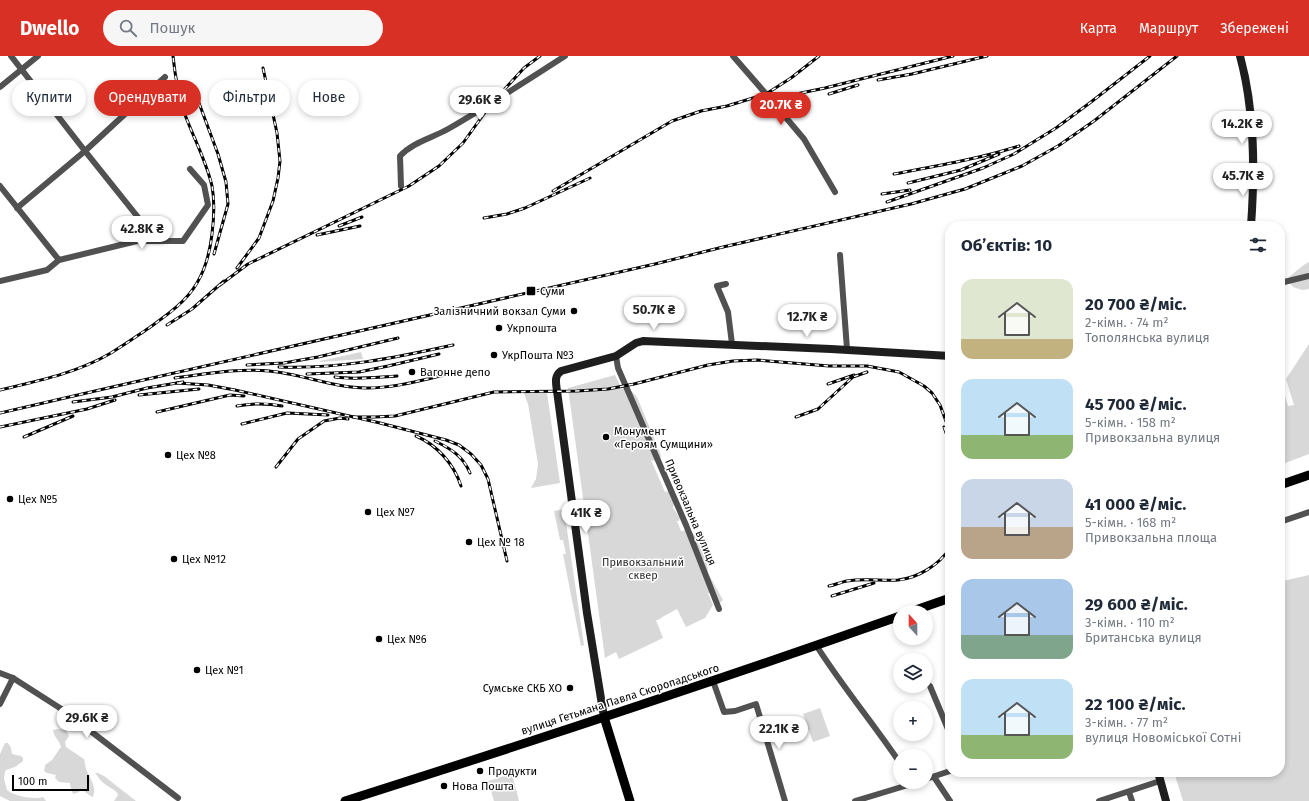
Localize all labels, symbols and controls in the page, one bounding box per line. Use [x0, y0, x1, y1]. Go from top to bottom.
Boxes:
search box [103, 10, 383, 46]
text: Dwello [20, 17, 79, 40]
icon: search [117, 17, 139, 39]
text: Пошук [149, 19, 195, 37]
text: Карта [1080, 20, 1117, 37]
text: Маршрут [1139, 20, 1198, 37]
text: Збережені [1220, 20, 1289, 37]
chip: Купити [12, 80, 86, 116]
chip: Орендувати [94, 80, 201, 116]
chip: Фільтри [209, 80, 290, 116]
chip: Нове [298, 80, 359, 116]
pin: 29.6K ₴ [443, 87, 517, 121]
text: 29.6K ₴ [459, 92, 501, 107]
pin: 20.7K ₴ [744, 92, 818, 126]
text: 20.7K ₴ [760, 97, 802, 112]
pin: 14.2K ₴ [1205, 111, 1279, 145]
text: 14.2K ₴ [1221, 116, 1263, 131]
pin: 45.7K ₴ [1206, 163, 1280, 197]
text: 45.7K ₴ [1222, 168, 1264, 183]
pin: 42.8K ₴ [105, 216, 179, 250]
text: 42.8K ₴ [120, 221, 164, 236]
icon: filters [1247, 234, 1269, 256]
text: Об’єктів: 10 [961, 235, 1052, 256]
marker: Суми [525, 285, 537, 297]
place label: Суми [540, 285, 565, 298]
text: 20 700 ₴/міс. [1085, 294, 1187, 315]
icon: home [993, 295, 1041, 343]
pin: 50.7K ₴ [617, 297, 691, 331]
text: 50.7K ₴ [633, 302, 675, 317]
pin: 12.7K ₴ [770, 304, 844, 338]
place label: Залізничний вокзал Суми [434, 305, 566, 318]
marker: Залізничний вокзал Суми [569, 306, 579, 316]
text: 12.7K ₴ [787, 309, 827, 324]
text: 2-кімн. · 74 m² [1085, 315, 1169, 330]
place label: Укрпошта [507, 322, 557, 335]
marker: Укрпошта [494, 323, 504, 333]
text: Тополянська вулиця [1085, 330, 1210, 345]
place label: УкрПошта №3 [502, 349, 574, 362]
marker: УкрПошта №3 [489, 350, 499, 360]
place label: Вагонне депо [420, 366, 491, 379]
marker: Вагонне депо [407, 367, 417, 377]
text: 45 700 ₴/міс. [1085, 394, 1187, 415]
icon: home [993, 395, 1041, 443]
text: 5-кімн. · 158 m² [1085, 415, 1176, 430]
place label: Монумент «Героям Сумщини» [614, 425, 713, 451]
text: Привокзальна вулиця [1085, 430, 1220, 445]
marker: Монумент «Героям Сумщини» [601, 432, 611, 442]
place label: Цех №8 [176, 449, 216, 462]
marker: Цех №8 [163, 450, 173, 460]
street label: Привокзальна вулиця [662, 457, 719, 567]
place label: Цех №5 [18, 493, 58, 506]
marker: Цех №5 [5, 494, 15, 504]
text: 41 000 ₴/міс. [1085, 494, 1186, 515]
icon: home [993, 495, 1041, 543]
pin: 41K ₴ [558, 500, 614, 534]
text: 41K ₴ [570, 505, 602, 520]
place label: Цех №7 [376, 506, 415, 519]
marker: Цех №7 [363, 507, 373, 517]
text: 5-кімн. · 168 m² [1085, 515, 1176, 530]
text: Привокзальна площа [1085, 530, 1217, 545]
place label: Цех № 18 [477, 536, 525, 549]
marker: Цех № 18 [464, 537, 474, 547]
place label: Цех №12 [182, 553, 226, 566]
marker: Цех №12 [169, 554, 179, 564]
park label: Привокзальний сквер [602, 556, 684, 582]
text: 29 600 ₴/міс. [1085, 594, 1188, 615]
icon: home [993, 595, 1041, 643]
north arrow [893, 605, 933, 645]
map controls [893, 605, 933, 789]
text: 3-кімн. · 110 m² [1085, 615, 1175, 630]
text: Британська вулиця [1085, 630, 1202, 645]
place label: Цех №6 [387, 633, 427, 646]
marker: Цех №6 [374, 634, 384, 644]
button: layers [893, 653, 933, 693]
street label: вулиця Гетьмана Павла Скоропадського [519, 661, 721, 738]
place label: Цех №1 [205, 664, 244, 677]
marker: Цех №1 [192, 665, 202, 675]
place label: Сумське СКБ ХО [483, 682, 562, 695]
marker: Сумське СКБ ХО [565, 683, 575, 693]
text: 22 100 ₴/міс. [1085, 694, 1186, 715]
icon: home [993, 695, 1041, 743]
button: + [893, 701, 933, 741]
pin: 29.6K ₴ [50, 705, 124, 739]
text: 29.6K ₴ [66, 710, 108, 725]
text: 3-кімн. · 77 m² [1085, 715, 1168, 730]
pin: 22.1K ₴ [742, 716, 816, 750]
text: 22.1K ₴ [759, 721, 799, 736]
text: вулиця Новоміської Сотні [1085, 730, 1241, 745]
button: − [893, 749, 933, 789]
place label: Продукти [488, 765, 537, 778]
marker: Продукти [475, 766, 485, 776]
scale bar [12, 773, 89, 792]
text: 100 m [18, 775, 47, 788]
place label: Нова Пошта [452, 780, 514, 793]
marker: Нова Пошта [439, 781, 449, 791]

